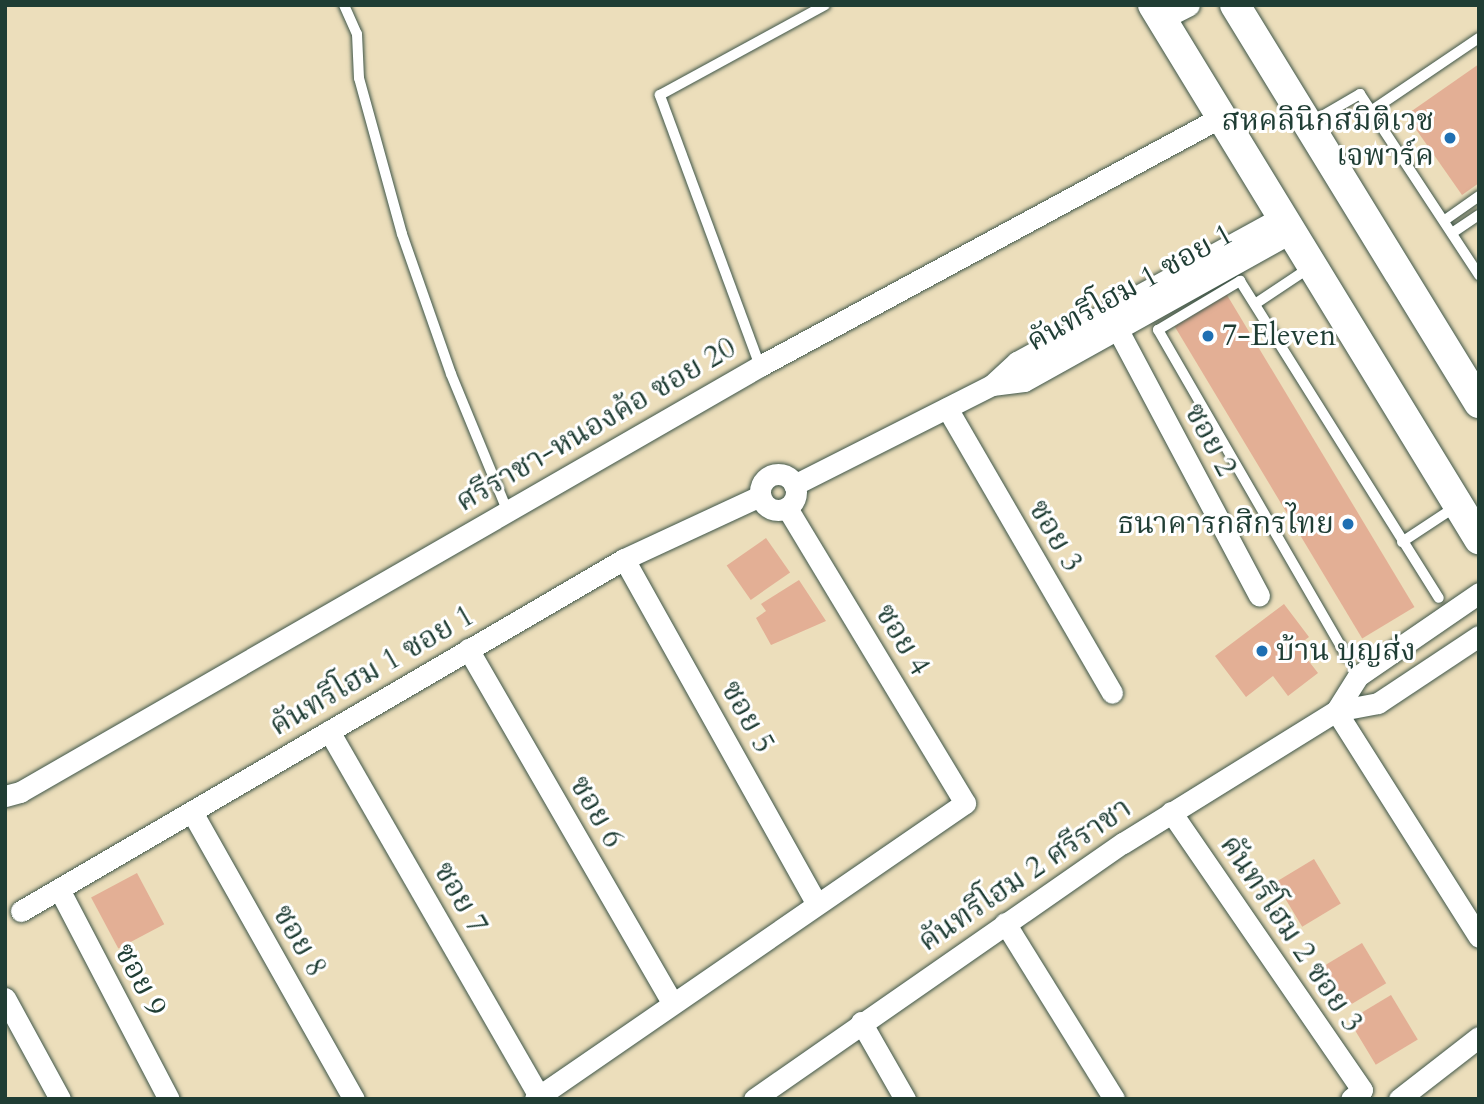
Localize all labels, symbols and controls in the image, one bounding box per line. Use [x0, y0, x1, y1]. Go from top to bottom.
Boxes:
place label: สหคลินิกสมิติเวช เจพาร์ค [1221, 103, 1434, 174]
marker: สหคลินิกสมิติเวช เจพาร์ค [1440, 128, 1460, 148]
street label: คันทรีโฮม 1 ซอย 1 [1021, 216, 1239, 360]
place label: 7-Eleven [1222, 318, 1336, 354]
marker: 7-Eleven [1200, 328, 1216, 344]
street label: ศรีราชา-หนองค้อ ซอย 20 [449, 330, 743, 520]
street label: ซอย 2 [1176, 398, 1244, 482]
street label: ซอย 3 [1020, 494, 1090, 578]
place label: ธนาคารกสิกรไทย [1117, 506, 1334, 542]
marker: ธนาคารกสิกรไทย [1340, 516, 1356, 532]
street label: คันทรีโฮม 1 ซอย 1 [263, 598, 481, 744]
street label: ซอย 4 [867, 598, 937, 682]
place label: บ้าน บุญส่ง [1276, 633, 1416, 669]
marker: บ้าน บุญส่ง [1254, 643, 1270, 659]
street label: ซอย 5 [713, 675, 781, 759]
street label: ซอย 6 [561, 770, 631, 854]
street label: คันทรีโฮม 2 ศรีราชา [912, 790, 1138, 960]
street label: คันทรีโฮม 2 ซอย 3 [1212, 829, 1370, 1039]
street label: ซอย 7 [425, 856, 495, 940]
street label: ซอย 8 [264, 899, 334, 983]
street label: ซอย 9 [106, 938, 174, 1022]

